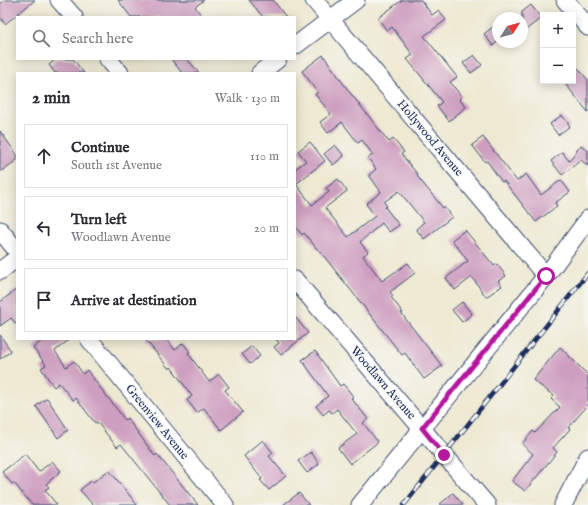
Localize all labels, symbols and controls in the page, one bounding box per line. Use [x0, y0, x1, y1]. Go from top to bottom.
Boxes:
north arrow [492, 12, 528, 48]
map controls [540, 12, 576, 84]
button: + [540, 12, 576, 48]
search box [16, 16, 296, 60]
icon: search [30, 27, 52, 49]
text: Search here [62, 29, 133, 48]
button: − [540, 48, 576, 84]
text: 2 min [32, 88, 70, 109]
text: Walk · 130 m [215, 90, 280, 107]
street label: Hollywood Avenue [394, 97, 467, 180]
text: Continue [71, 138, 129, 157]
icon: ahead [33, 145, 55, 167]
text: 110 m [250, 148, 279, 165]
text: South 1st Avenue [71, 157, 162, 174]
text: Turn left [71, 210, 127, 229]
icon: left [33, 217, 55, 239]
text: 20 m [254, 220, 279, 237]
text: Woodlawn Avenue [71, 229, 171, 246]
route start [537, 267, 555, 285]
icon: arrive [33, 289, 55, 311]
text: Arrive at destination [71, 291, 197, 310]
street label: Woodlawn Avenue [347, 343, 419, 423]
street label: Greenview Avenue [122, 381, 192, 463]
route end [435, 446, 453, 464]

